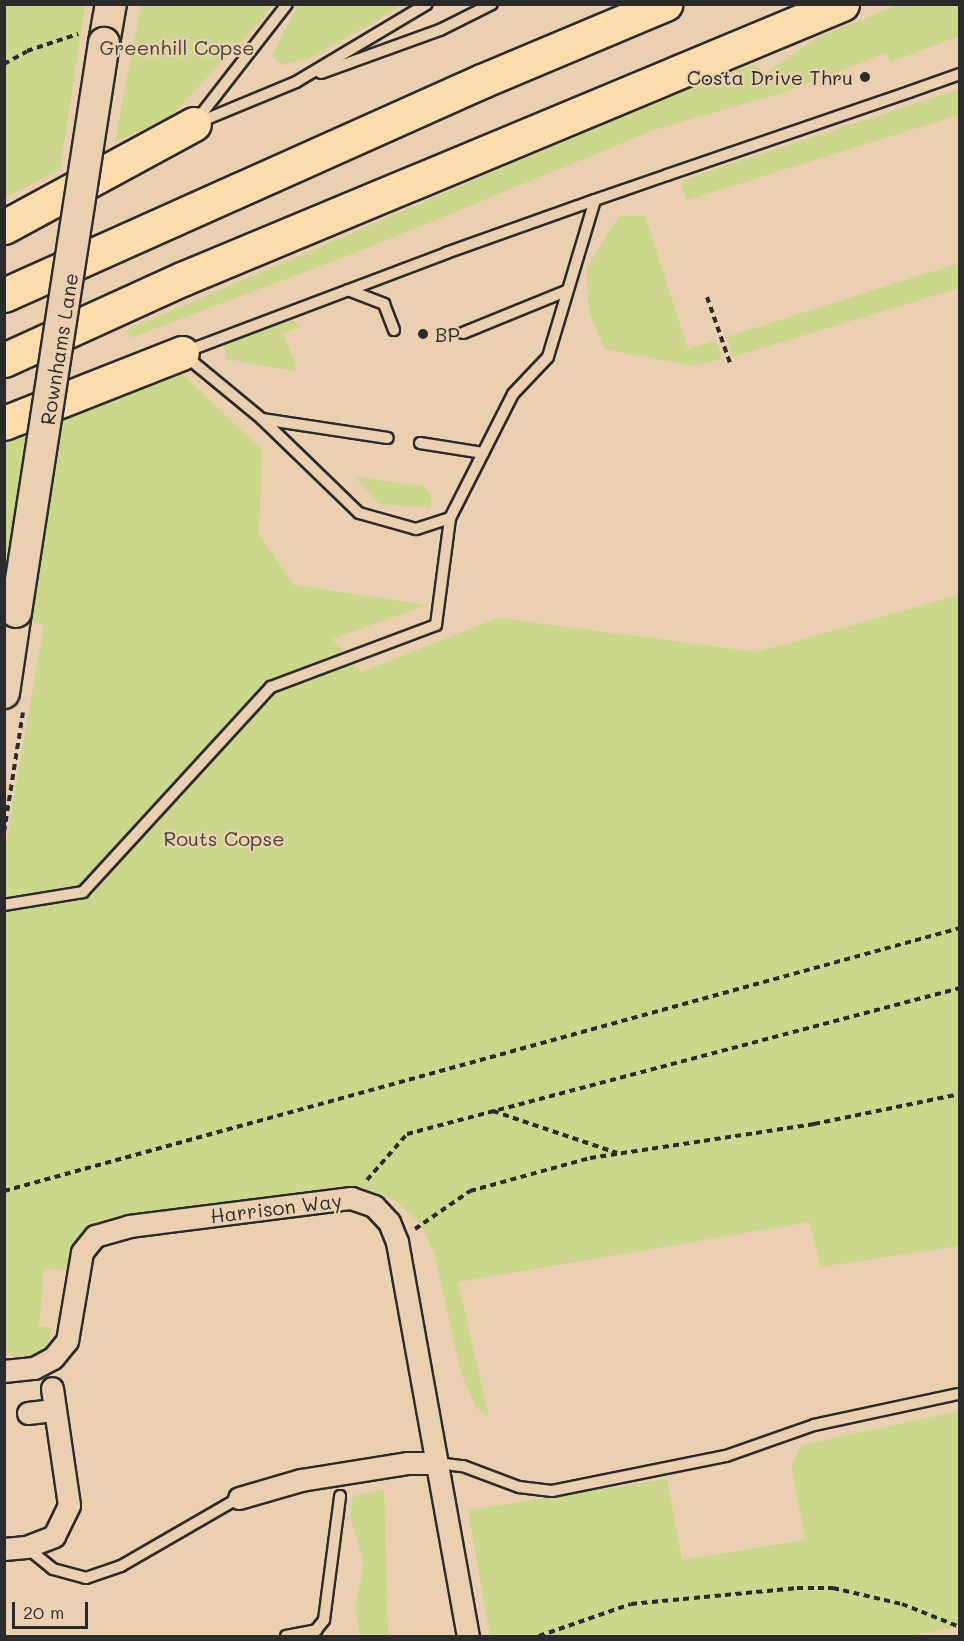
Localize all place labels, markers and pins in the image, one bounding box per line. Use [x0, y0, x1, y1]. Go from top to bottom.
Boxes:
place label: Costa Drive Thru [687, 65, 853, 89]
marker: Costa Drive Thru [858, 70, 872, 84]
place label: BP [435, 322, 460, 346]
marker: BP [416, 327, 430, 341]

